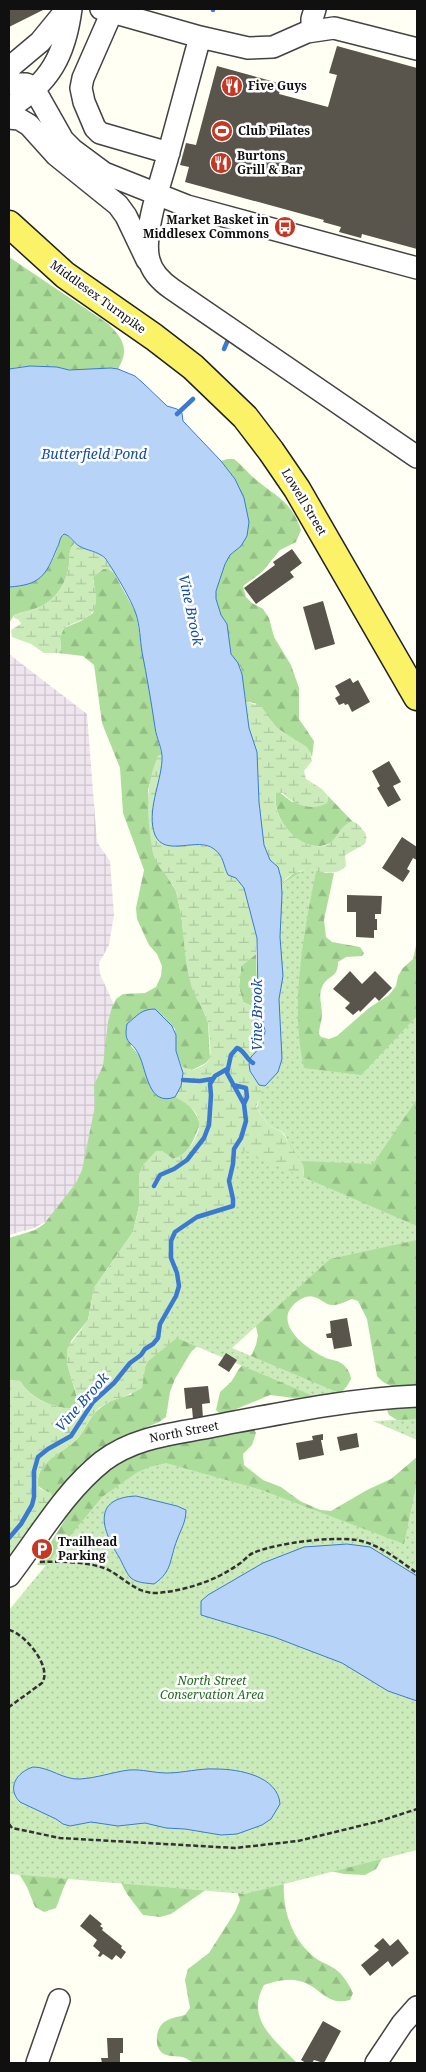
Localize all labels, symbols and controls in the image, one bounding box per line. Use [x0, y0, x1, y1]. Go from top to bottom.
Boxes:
restaurant icon: Five Guys [220, 74, 244, 98]
place label: Five Guys [248, 77, 307, 94]
sports icon: Club Pilates [210, 119, 234, 143]
place label: Club Pilates [238, 122, 310, 139]
place label: Burtons Grill & Bar [237, 147, 303, 178]
restaurant icon: Burtons Grill & Bar [209, 151, 233, 175]
place label: Market Basket in Middlesex Commons [143, 211, 269, 242]
bus stop icon: Market Basket in Middlesex Commons [273, 215, 297, 239]
street label: Middlesex Turnpike [47, 256, 150, 337]
water label: Butterfield Pond [40, 444, 148, 463]
street label: Lowell Street [278, 465, 331, 538]
water label: Vine Brook [175, 573, 208, 648]
water label: Vine Brook [247, 978, 266, 1051]
water label: Vine Brook [51, 1367, 113, 1435]
street label: North Street [148, 1416, 220, 1447]
place label: Trailhead Parking [58, 1533, 118, 1564]
parking icon: Trailhead Parking [30, 1537, 54, 1561]
park label: North Street Conservation Area [160, 1672, 264, 1703]

